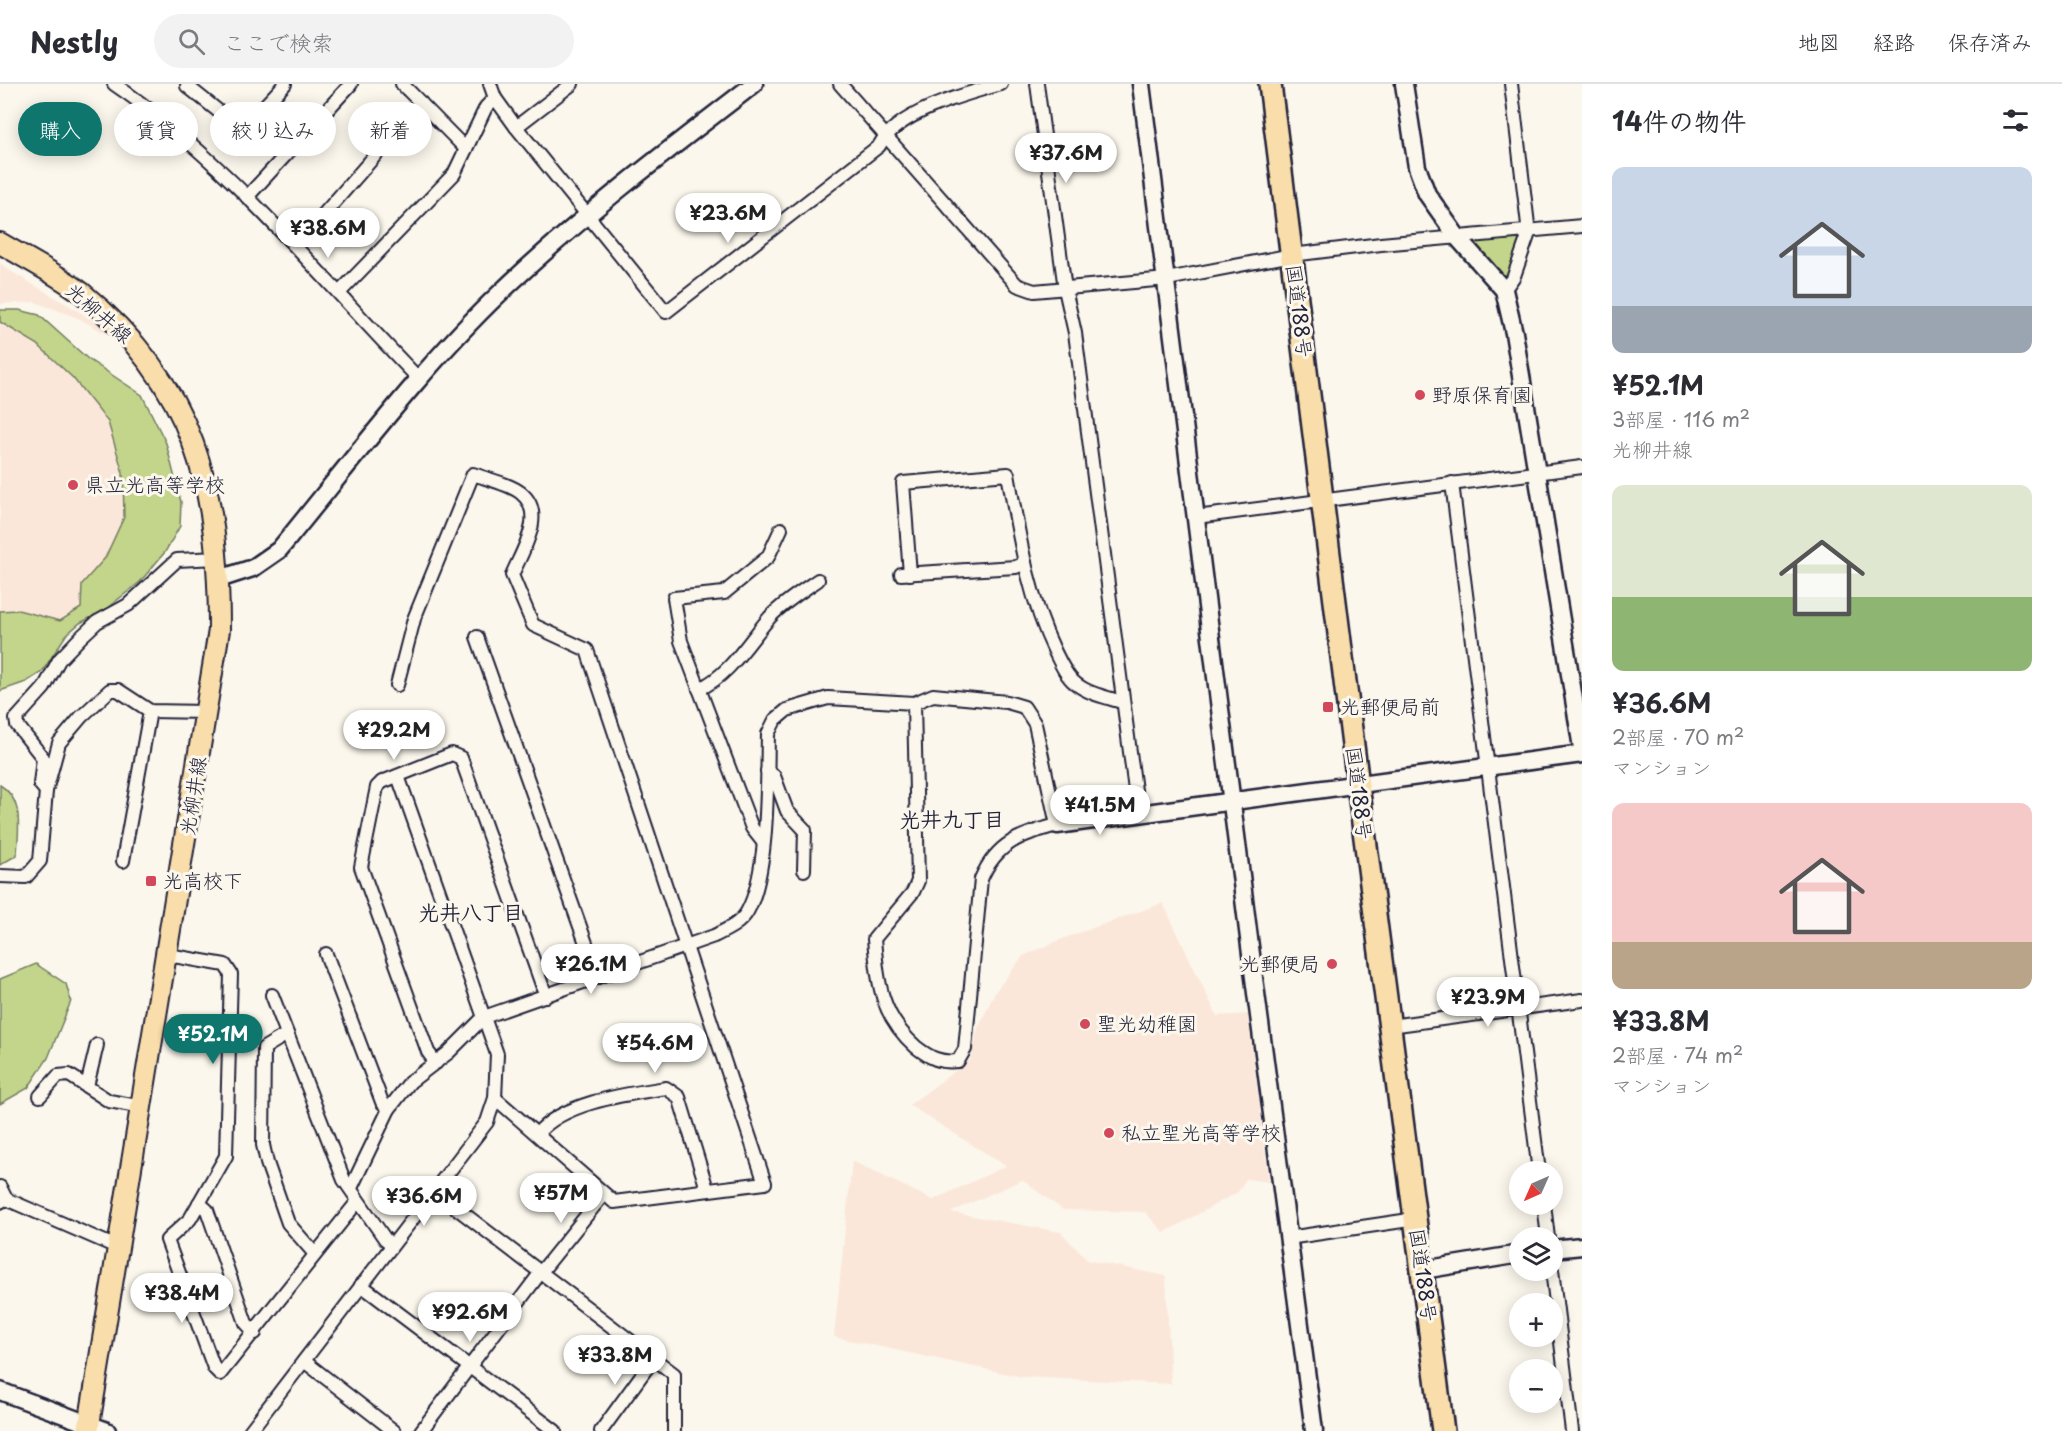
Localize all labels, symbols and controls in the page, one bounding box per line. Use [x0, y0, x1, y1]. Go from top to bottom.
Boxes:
search box [154, 14, 574, 68]
text: Nestly [30, 20, 118, 63]
icon: search [175, 25, 208, 58]
text: ここで検索 [223, 25, 333, 58]
text: 地図 [1798, 25, 1840, 57]
text: 経路 [1873, 25, 1915, 57]
text: 保存済み [1948, 25, 2032, 57]
text: 14件の物件 [1612, 101, 1746, 140]
chip: 購入 [18, 102, 102, 156]
chip: 賃貸 [114, 102, 198, 156]
chip: 絞り込み [210, 102, 336, 156]
chip: 新着 [348, 102, 432, 156]
icon: filters [1999, 104, 2032, 137]
pin: ¥37.6M [1017, 133, 1115, 184]
text: ¥37.6M [1029, 137, 1103, 167]
pin: ¥23.6M [679, 193, 777, 244]
text: ¥23.6M [689, 197, 767, 227]
icon: home [1768, 206, 1876, 314]
pin: ¥38.6M [279, 208, 377, 259]
text: ¥38.6M [290, 212, 366, 242]
street label: 国道188号 [1279, 262, 1321, 359]
street label: 光柳井線 [60, 275, 140, 350]
text: ¥52.1M [1612, 365, 1704, 404]
place label: 野原保育園 [1432, 379, 1532, 409]
marker: 野原保育園 [1413, 388, 1427, 402]
text: 3部屋 · 116 m² [1612, 404, 1750, 434]
text: 光柳井線 [1612, 434, 1692, 464]
place label: 県立光高等学校 [85, 469, 225, 499]
marker: 県立光高等学校 [66, 478, 80, 492]
icon: home [1768, 524, 1876, 632]
text: ¥36.6M [1612, 683, 1711, 722]
place label: 光郵便局前 [1340, 691, 1440, 721]
marker: 光郵便局前 [1321, 700, 1335, 714]
pin: ¥29.2M [345, 710, 443, 761]
text: ¥29.2M [357, 714, 431, 744]
text: 2部屋 · 70 m² [1612, 722, 1744, 752]
street label: 国道188号 [1339, 744, 1381, 841]
text: マンション [1612, 752, 1711, 782]
street label: 光柳井線 [171, 754, 213, 838]
pin: ¥41.5M [1051, 785, 1149, 836]
text: ¥41.5M [1064, 789, 1136, 819]
district label: 光井九丁目 [900, 802, 1005, 834]
icon: home [1768, 842, 1876, 950]
place label: 光高校下 [163, 865, 243, 895]
marker: 光高校下 [144, 874, 158, 888]
district label: 光井八丁目 [419, 895, 524, 927]
pin: ¥26.1M [542, 944, 640, 995]
text: ¥26.1M [555, 948, 627, 978]
place label: 光郵便局 [1240, 948, 1320, 978]
marker: 光郵便局 [1325, 957, 1339, 971]
pin: ¥23.9M [1439, 977, 1537, 1028]
text: ¥23.9M [1451, 981, 1525, 1011]
text: ¥33.8M [1612, 1001, 1710, 1040]
place label: 聖光幼稚園 [1097, 1008, 1197, 1038]
pin: ¥52.1M [164, 1014, 262, 1065]
marker: 聖光幼稚園 [1078, 1017, 1092, 1031]
text: ¥52.1M [178, 1018, 248, 1048]
pin: ¥54.6M [606, 1023, 704, 1074]
text: ¥54.6M [616, 1027, 694, 1057]
text: 2部屋 · 74 m² [1612, 1040, 1743, 1070]
text: マンション [1612, 1070, 1711, 1100]
place label: 私立聖光高等学校 [1121, 1117, 1281, 1147]
marker: 私立聖光高等学校 [1102, 1126, 1116, 1140]
north arrow [1509, 1161, 1563, 1215]
map controls [1509, 1161, 1563, 1413]
pin: ¥57M [525, 1173, 597, 1224]
pin: ¥36.6M [375, 1176, 473, 1227]
text: ¥57M [534, 1177, 588, 1207]
text: ¥36.6M [386, 1180, 462, 1210]
street label: 国道188号 [1403, 1226, 1445, 1323]
button: layers [1509, 1227, 1563, 1281]
pin: ¥38.4M [133, 1273, 231, 1324]
text: ¥38.4M [144, 1277, 220, 1307]
pin: ¥92.6M [421, 1292, 519, 1343]
button: + [1509, 1293, 1563, 1347]
text: ¥92.6M [432, 1296, 508, 1326]
pin: ¥33.8M [566, 1335, 664, 1386]
text: ¥33.8M [577, 1339, 653, 1369]
button: − [1509, 1359, 1563, 1413]

